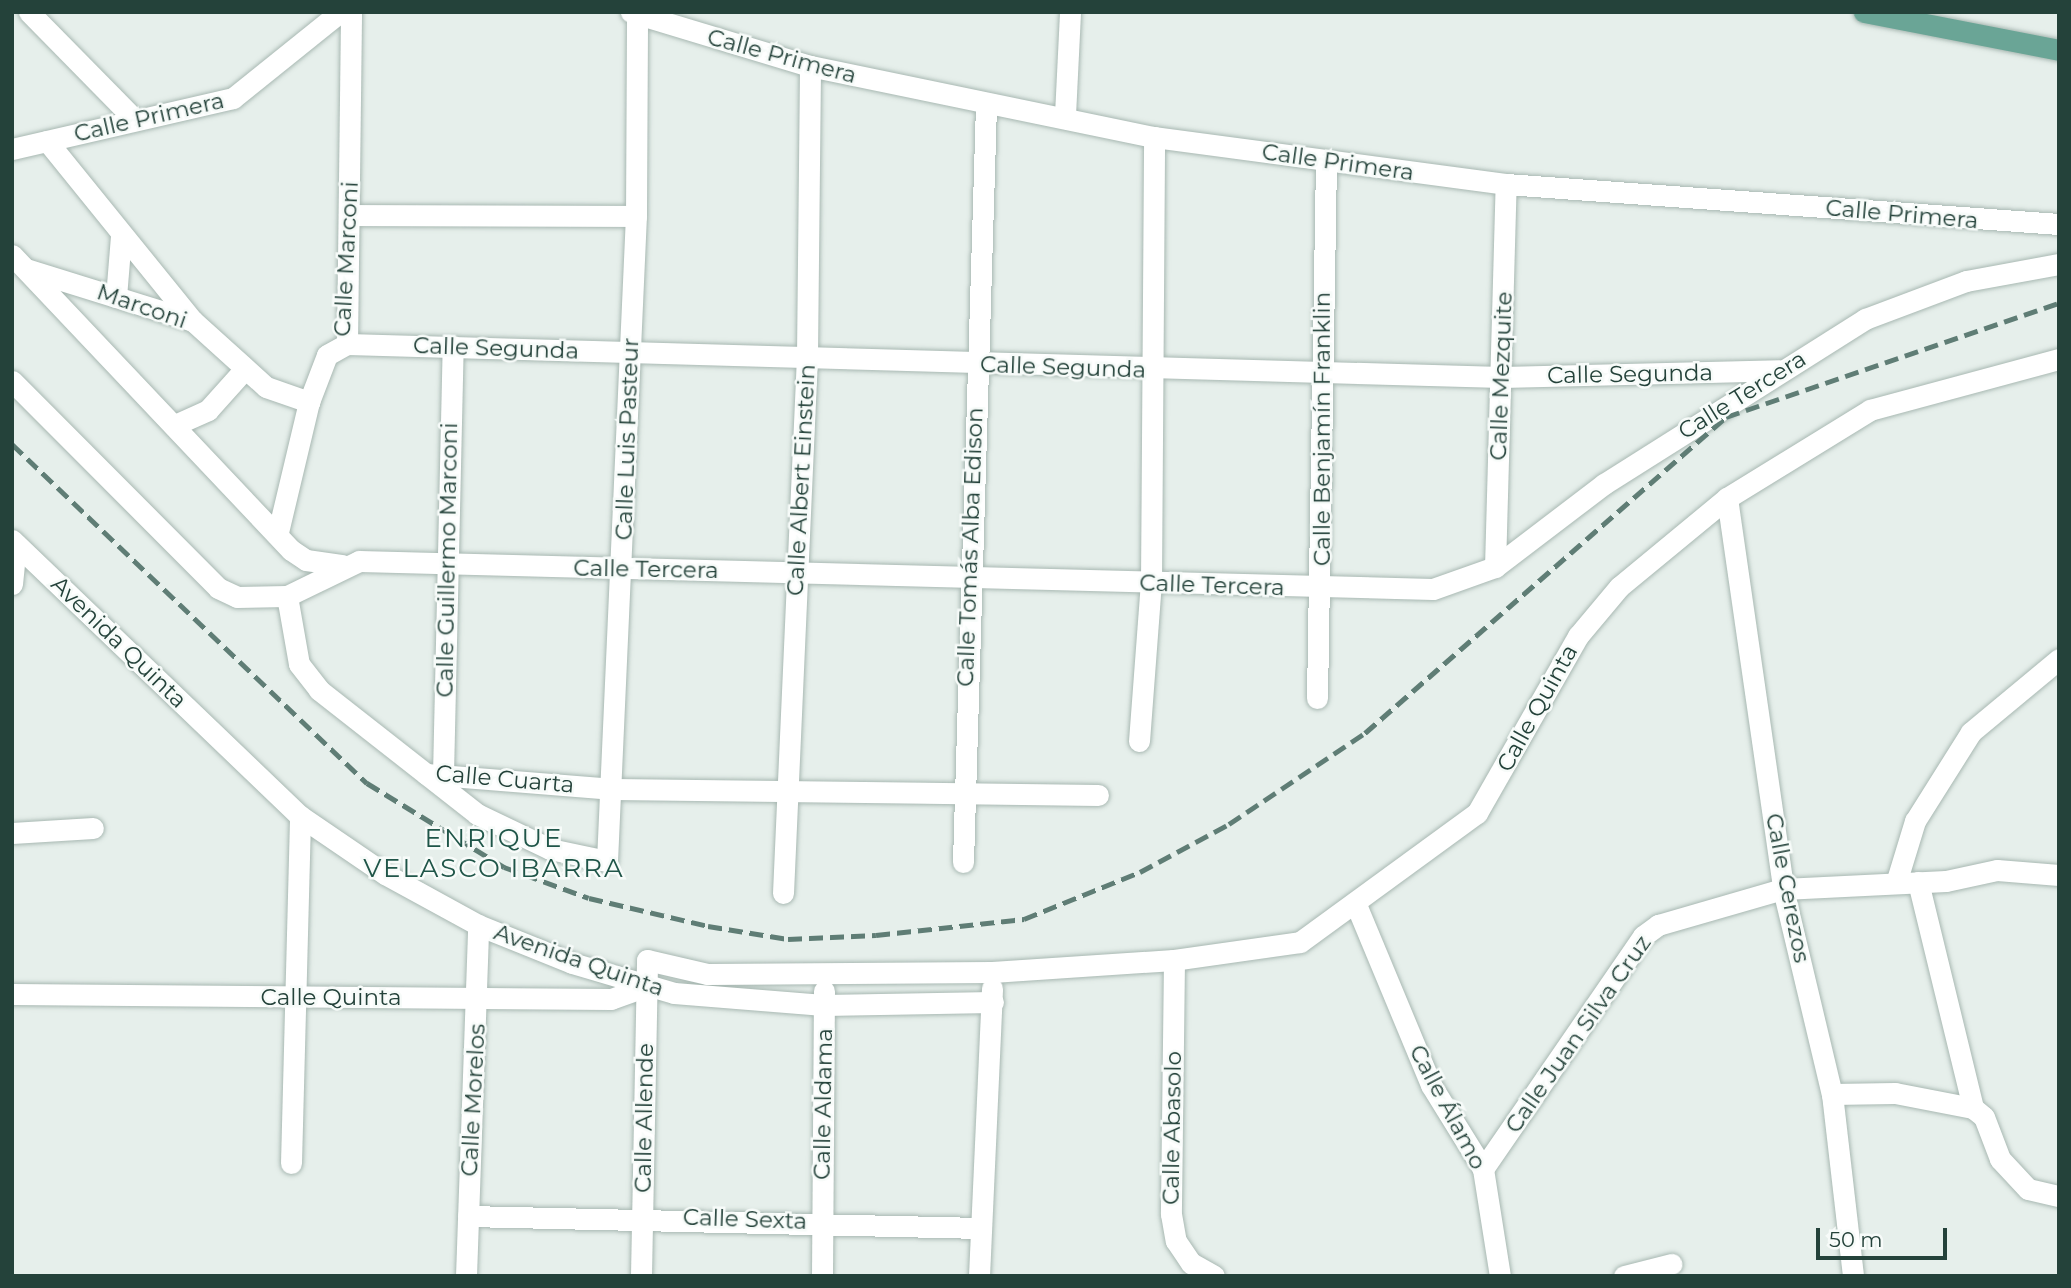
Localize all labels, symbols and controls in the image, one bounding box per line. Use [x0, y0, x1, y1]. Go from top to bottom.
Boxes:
street label: Calle Primera [704, 23, 860, 89]
street label: Calle Primera [71, 86, 227, 148]
street label: Calle Primera [1260, 138, 1416, 186]
street label: Calle Marconi [328, 181, 364, 337]
street label: Calle Primera [1824, 194, 1980, 234]
street label: Marconi [93, 278, 191, 334]
street label: Calle Mezquite [1484, 291, 1518, 461]
street label: Calle Benjamín Franklin [1308, 292, 1336, 566]
street label: Calle Segunda [413, 331, 579, 365]
street label: Calle Luis Pasteur [610, 337, 644, 541]
street label: Calle Tercera [1673, 345, 1811, 445]
street label: Calle Segunda [980, 350, 1146, 384]
street label: Calle Segunda [1547, 359, 1713, 389]
street label: Calle Albert Einstein [781, 363, 821, 597]
street label: Calle Tomás Alba Edison [951, 407, 989, 687]
street label: Calle Guillermo Marconi [431, 422, 463, 698]
street label: Calle Tercera [573, 554, 719, 584]
street label: Calle Tercera [1139, 569, 1285, 601]
street label: Avenida Quinta [45, 570, 193, 714]
street label: Calle Quinta [1491, 640, 1583, 776]
street label: Calle Cuarta [435, 759, 575, 799]
street label: Calle Cerezos [1760, 811, 1816, 965]
district label: ENRIQUE VELASCO IBARRA [365, 823, 623, 884]
street label: Avenida Quinta [490, 918, 668, 1002]
street label: Calle Juan Silva Cruz [1499, 930, 1657, 1138]
street label: Calle Quinta [261, 983, 401, 1011]
street label: Calle Morelos [455, 1023, 491, 1177]
street label: Calle Aldama [808, 1028, 838, 1180]
street label: Calle Álamo [1404, 1040, 1492, 1174]
street label: Calle Allende [629, 1043, 659, 1193]
street label: Calle Abasolo [1157, 1051, 1187, 1205]
street label: Calle Sexta [682, 1203, 808, 1235]
scale bar [1819, 1214, 1950, 1258]
text: 50 m [1829, 1227, 1883, 1252]

